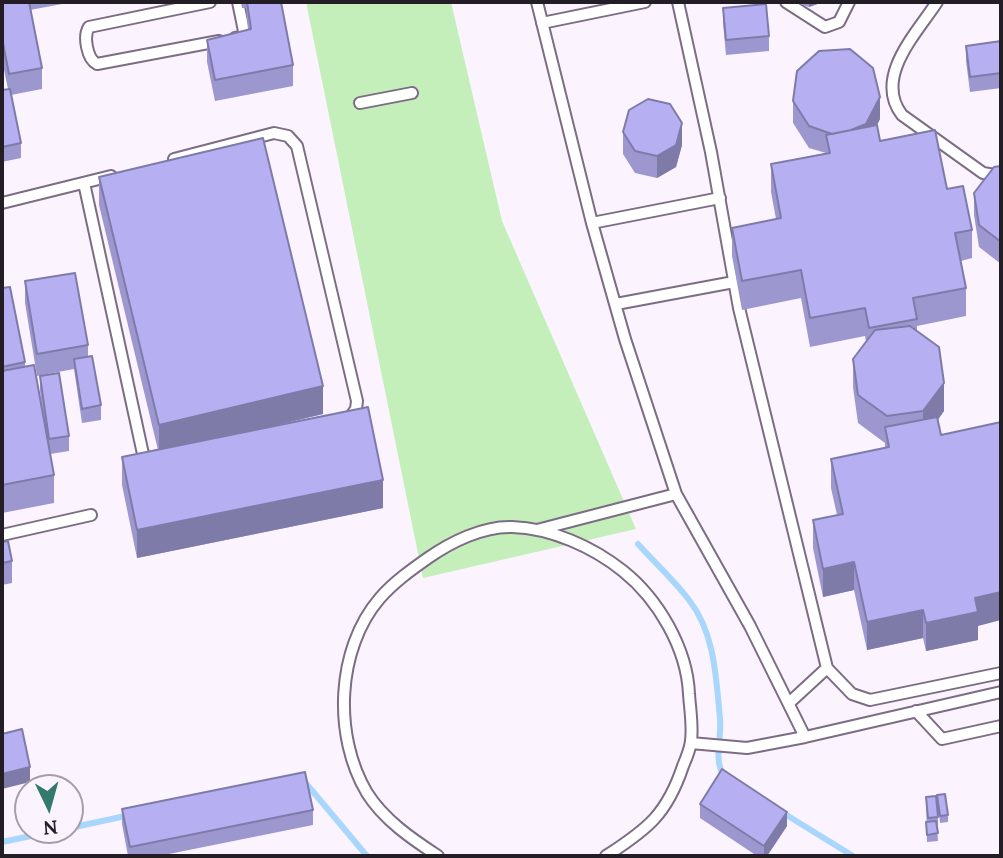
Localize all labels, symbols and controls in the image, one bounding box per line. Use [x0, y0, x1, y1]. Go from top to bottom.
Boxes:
north arrow [14, 774, 84, 844]
text: N [42, 815, 59, 841]

